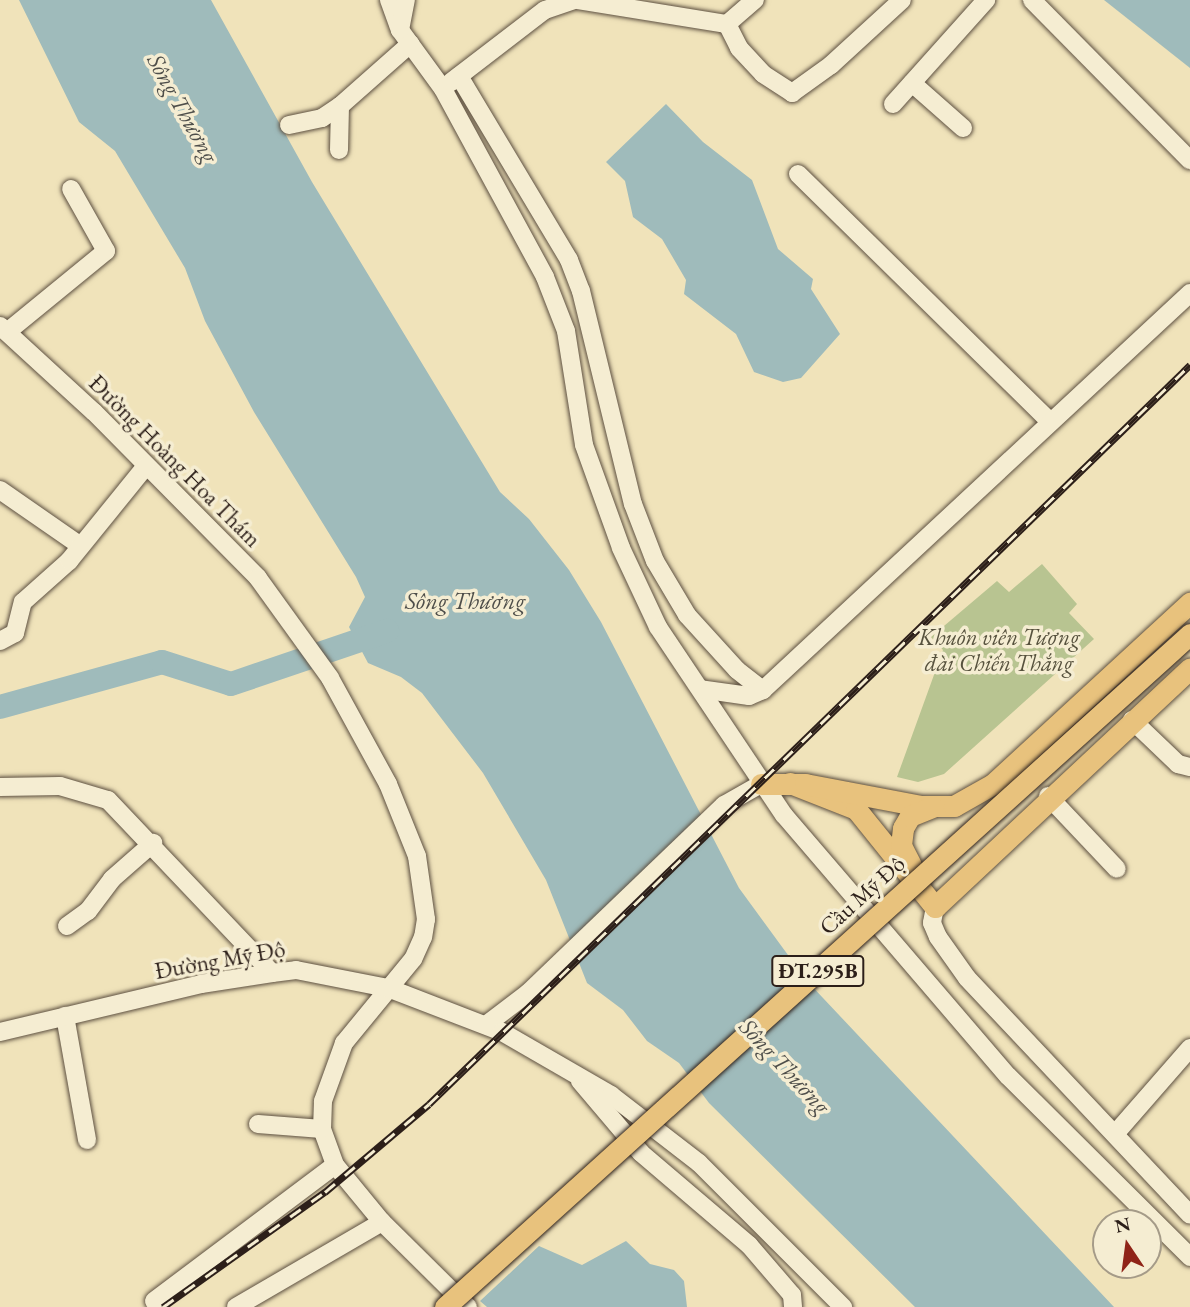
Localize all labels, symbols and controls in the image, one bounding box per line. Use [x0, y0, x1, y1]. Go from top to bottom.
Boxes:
water label: Sông Thương [141, 48, 225, 168]
street label: Đường Hoàng Hoa Thám [83, 369, 267, 553]
water label: Sông Thương [405, 587, 525, 615]
park label: Khuôn viên Tượng đài Chiến Thắng [918, 623, 1080, 677]
street label: Cầu Mỹ Độ [814, 849, 910, 941]
street label: Đường Mỹ Độ [153, 935, 287, 985]
road number: ĐT.295B [771, 954, 865, 988]
water label: Sông Thương [733, 1012, 837, 1120]
north arrow [1092, 1209, 1162, 1279]
text: N [1112, 1211, 1133, 1239]

